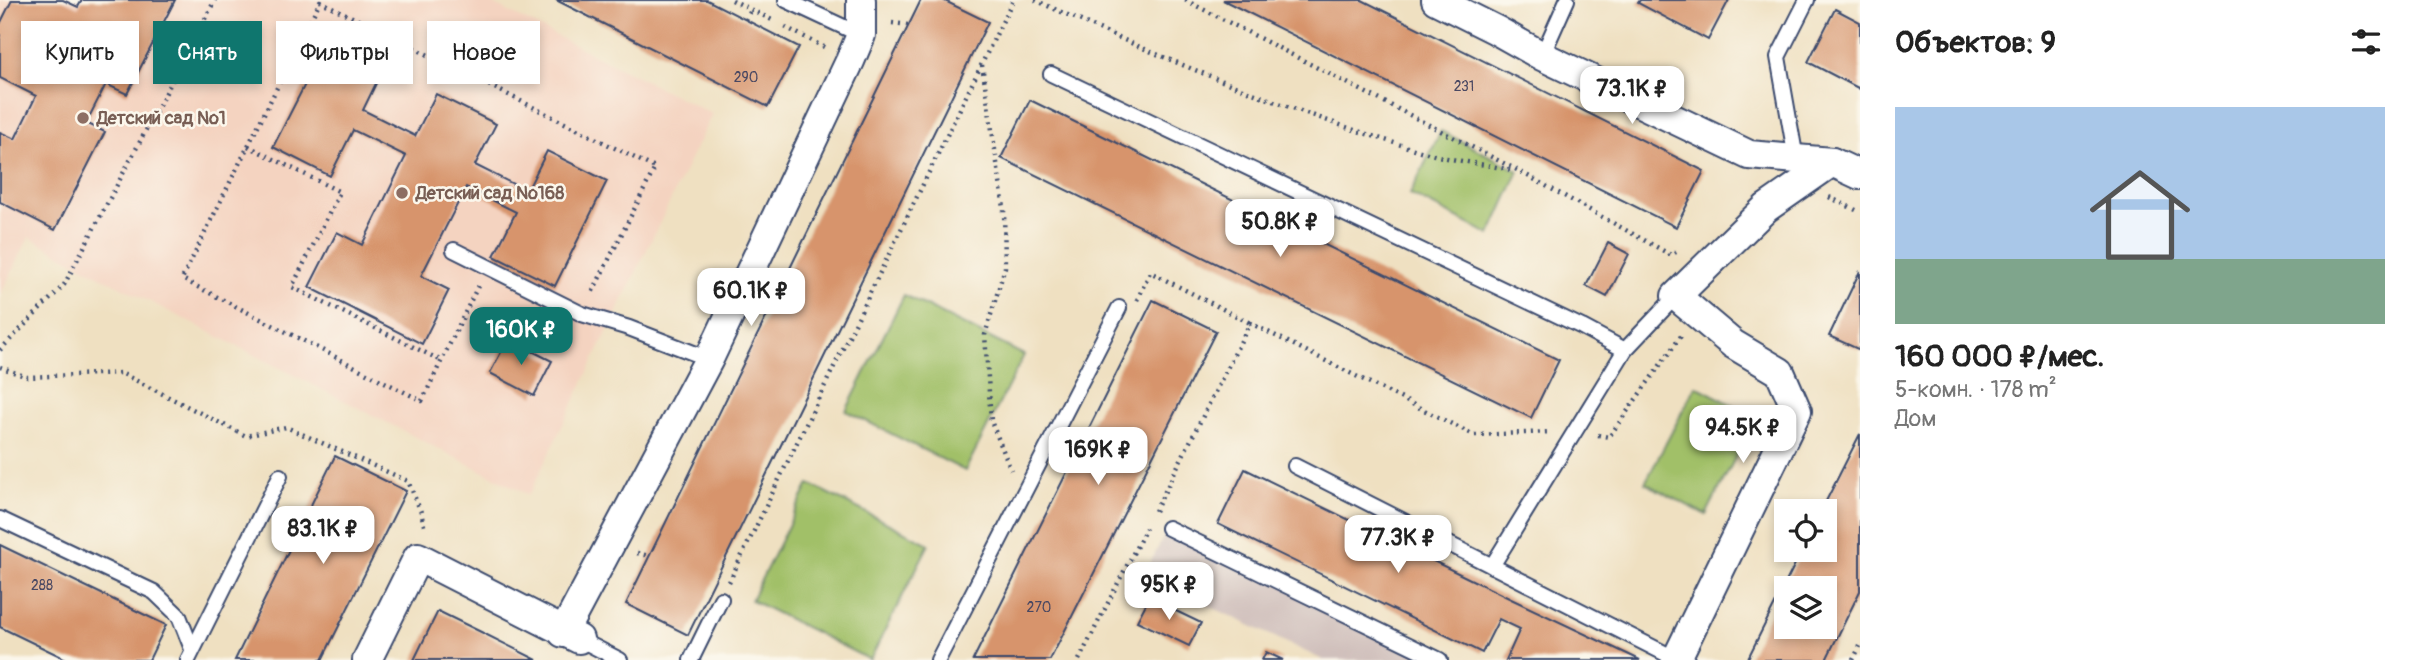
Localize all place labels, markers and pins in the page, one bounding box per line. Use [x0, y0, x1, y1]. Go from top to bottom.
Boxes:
pin: 73.1K ₽ [1567, 66, 1697, 126]
place label: Детский сад №1 [96, 107, 226, 130]
marker: Детский сад №1 [75, 110, 91, 126]
place label: Детский сад №168 [415, 182, 564, 205]
marker: Детский сад №168 [394, 185, 410, 201]
pin: 50.8K ₽ [1215, 200, 1345, 259]
pin: 60.1K ₽ [686, 268, 816, 328]
pin: 160K ₽ [464, 308, 578, 367]
pin: 94.5K ₽ [1678, 406, 1808, 465]
pin: 169K ₽ [1041, 428, 1155, 487]
pin: 83.1K ₽ [258, 506, 388, 566]
pin: 77.3K ₽ [1333, 516, 1463, 575]
pin: 95K ₽ [1120, 562, 1218, 622]

